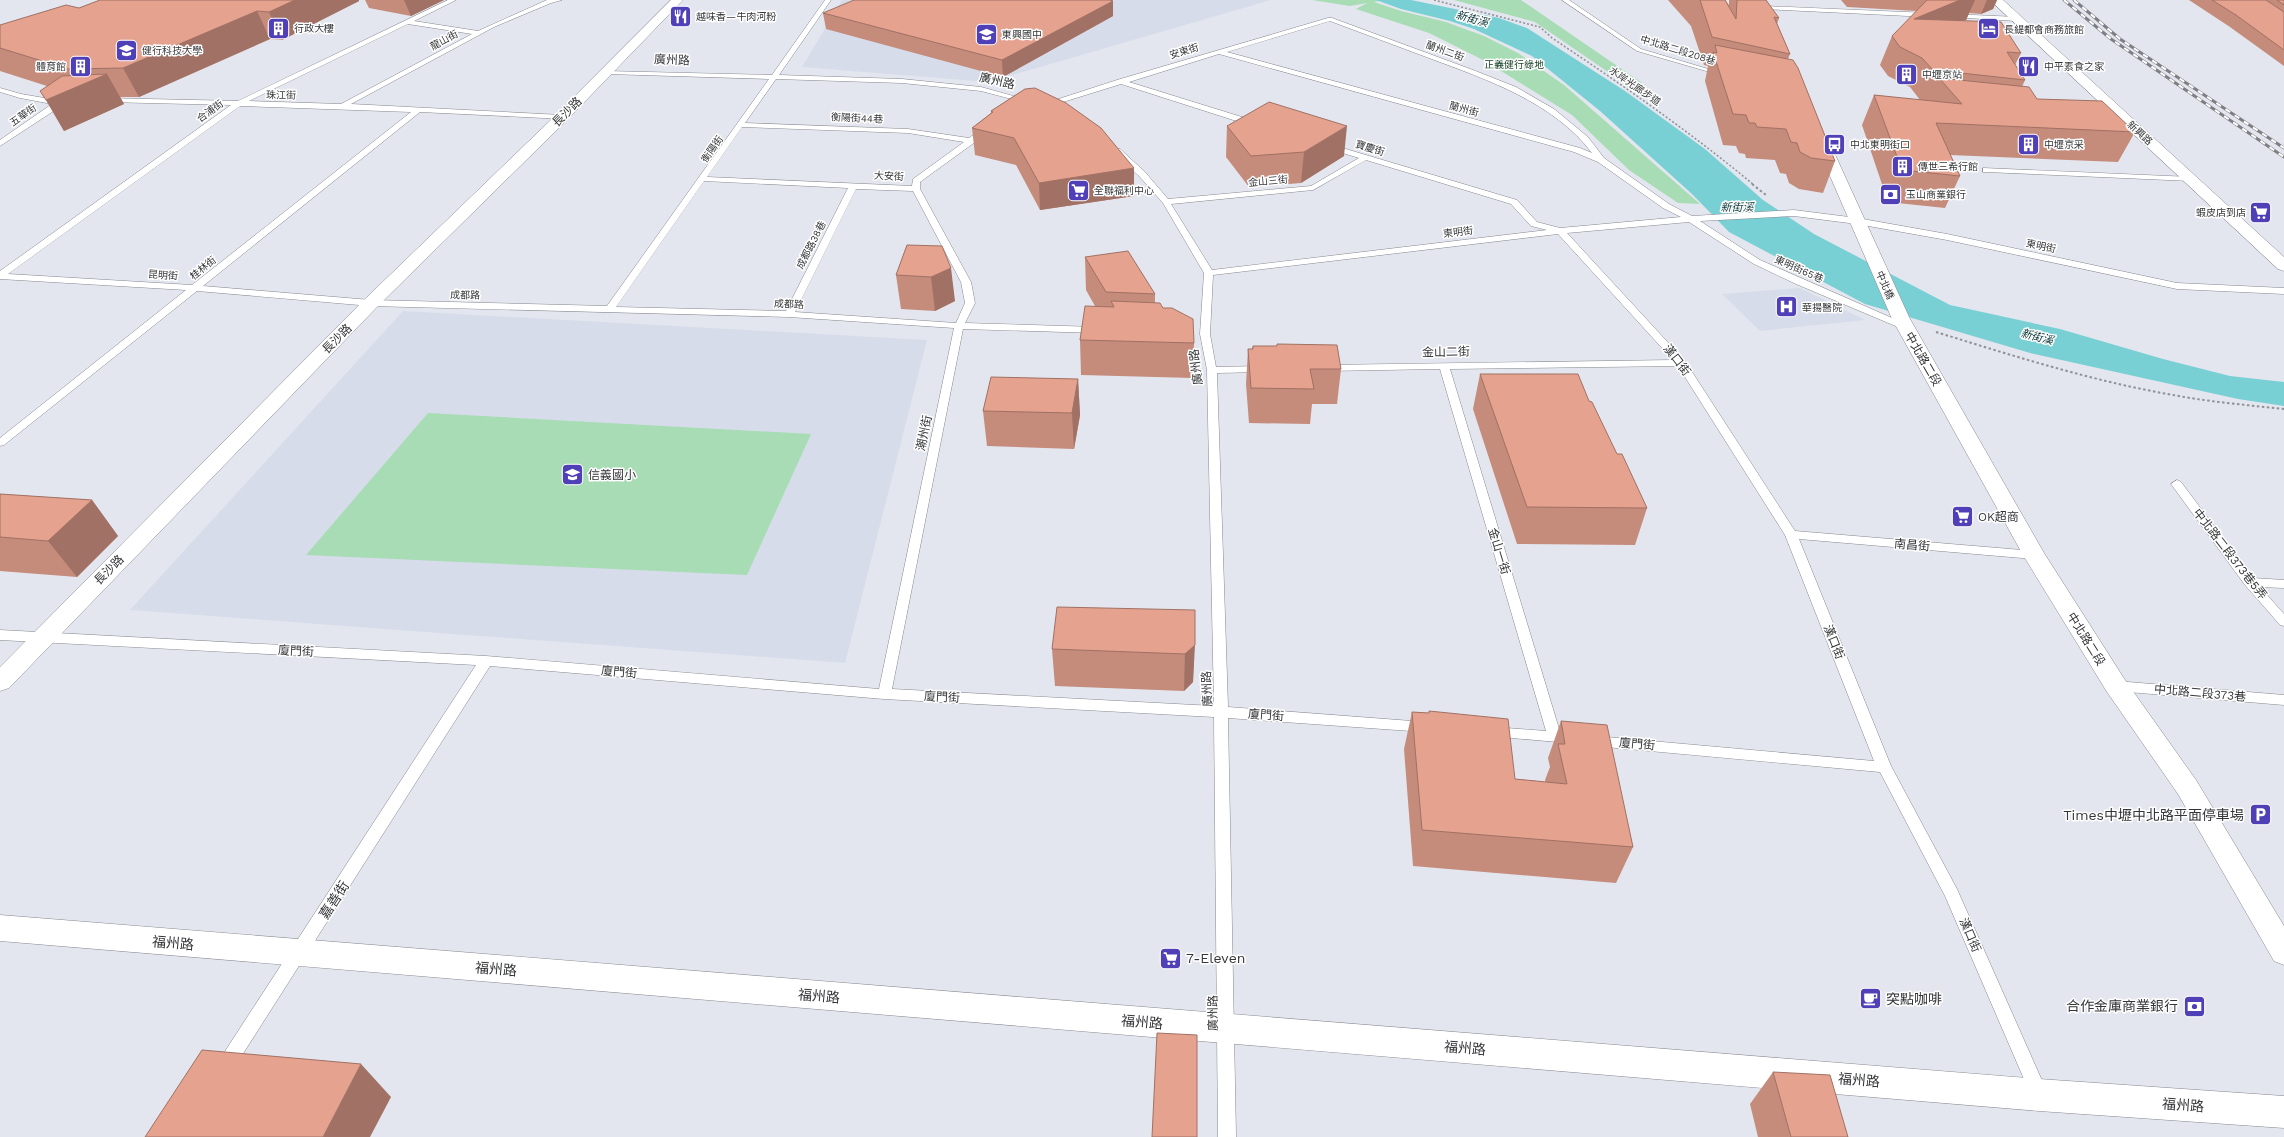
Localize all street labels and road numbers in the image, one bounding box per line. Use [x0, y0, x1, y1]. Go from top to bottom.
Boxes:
street label: 龍山街 [428, 28, 460, 52]
street label: 中北路二段208巷 [1639, 33, 1717, 67]
street label: 蘭州二街 [1424, 39, 1466, 63]
street label: 安東街 [1168, 41, 1200, 61]
street label: 廣州路 [654, 52, 690, 68]
street label: 水岸光廊步道 [1607, 64, 1663, 108]
street label: 廣州路 [978, 70, 1016, 92]
street label: 珠江街 [266, 89, 296, 101]
street label: 長沙路 [549, 94, 585, 130]
street label: 合浦街 [195, 98, 225, 124]
street label: 蘭州街 [1448, 100, 1480, 118]
street label: 五華街 [8, 102, 38, 128]
street label: 衡陽街44巷 [831, 111, 883, 125]
street label: 新興路 [2125, 119, 2155, 147]
street label: 衡陽街 [699, 134, 725, 164]
street label: 寶慶街 [1354, 138, 1386, 158]
street label: 大安街 [874, 170, 904, 182]
street label: 金山三街 [1248, 174, 1288, 188]
street label: 成都路38巷 [794, 219, 828, 271]
street label: 東明街 [1442, 225, 1474, 239]
street label: 東明街 [2025, 238, 2057, 254]
street label: 東明街65巷 [1773, 253, 1825, 285]
street label: 桂林街 [188, 254, 218, 282]
street label: 昆明街 [148, 268, 178, 282]
street label: 中北橋 [1874, 269, 1896, 301]
street label: 成都路 [450, 289, 480, 301]
street label: 成都路 [774, 298, 804, 310]
street label: 長沙路 [319, 321, 355, 357]
street label: 中北路二段 [1902, 330, 1944, 388]
street label: 漢口街 [1660, 342, 1694, 378]
street label: 金山二街 [1422, 345, 1470, 359]
street label: 廣州路 [1187, 348, 1205, 386]
street label: 潮州街 [913, 414, 935, 452]
street label: 中北路二段373巷5弄 [2190, 506, 2270, 602]
street label: 金山一街 [1485, 526, 1513, 576]
street label: 南昌街 [1893, 536, 1931, 554]
street label: 長沙路 [91, 552, 127, 588]
street label: 中北路二段 [2064, 610, 2108, 668]
street label: 漢口街 [1821, 623, 1847, 661]
street label: 廈門街 [278, 643, 314, 659]
street label: 廈門街 [600, 663, 638, 681]
street label: 廣州路 [1199, 671, 1215, 707]
street label: 中北路二段373巷 [2153, 682, 2247, 704]
street label: 廈門街 [924, 689, 960, 705]
street label: 廈門街 [1248, 707, 1284, 723]
street label: 廈門街 [1618, 735, 1656, 753]
street label: 嘉善街 [316, 878, 352, 922]
street label: 漢口街 [1957, 916, 1983, 954]
street label: 福州路 [151, 933, 195, 953]
street label: 福州路 [474, 959, 518, 979]
street label: 福州路 [797, 986, 841, 1006]
street label: 廣州路 [1206, 995, 1220, 1031]
street label: 福州路 [1120, 1012, 1164, 1032]
street label: 福州路 [1443, 1038, 1487, 1058]
street label: 福州路 [1837, 1070, 1881, 1090]
street label: 福州路 [2161, 1096, 2205, 1114]

